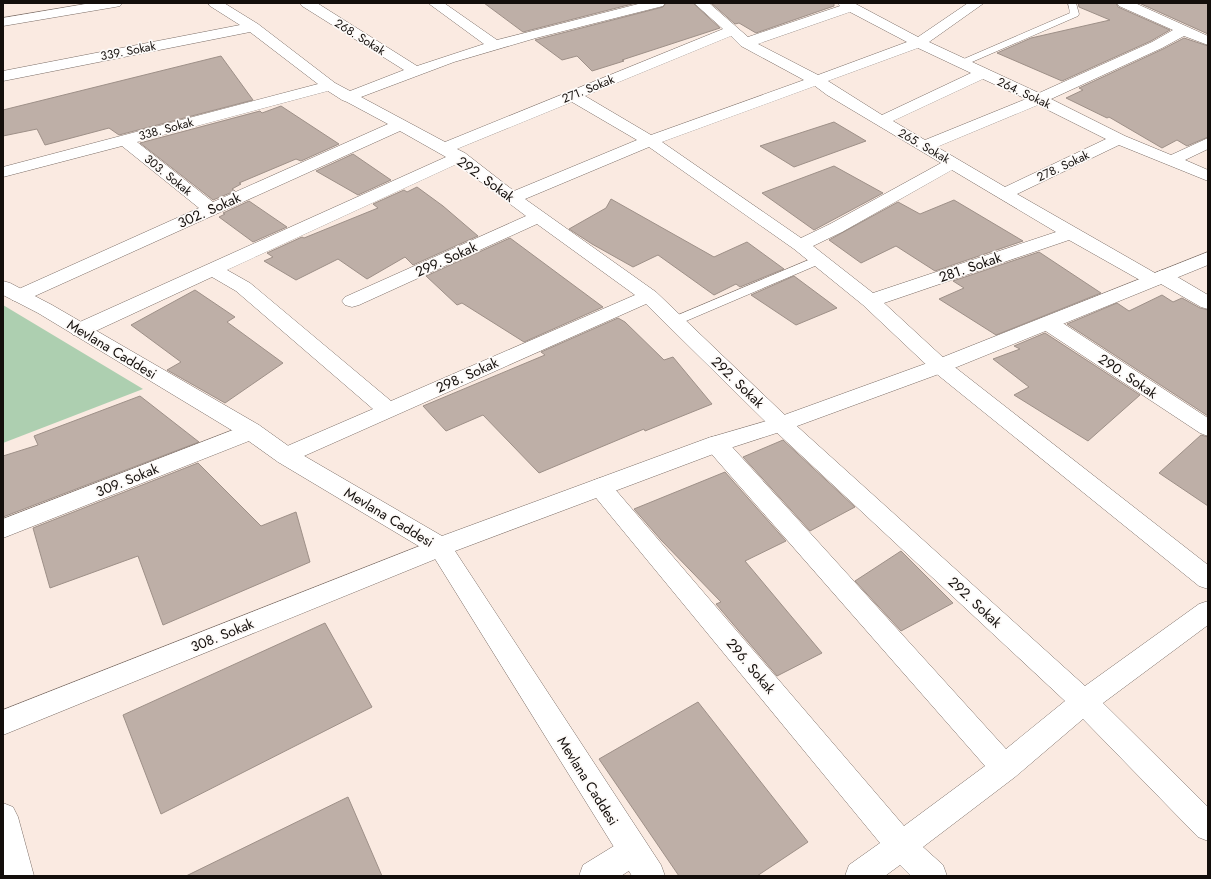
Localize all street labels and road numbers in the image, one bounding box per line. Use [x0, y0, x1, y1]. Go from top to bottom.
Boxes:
street label: 268. Sokak [331, 14, 389, 60]
street label: 339. Sokak [99, 37, 158, 65]
street label: 271. Sokak [559, 70, 618, 108]
street label: 264. Sokak [994, 73, 1054, 114]
street label: 338. Sokak [137, 113, 196, 145]
street label: 265. Sokak [895, 124, 954, 168]
street label: 278. Sokak [1034, 146, 1093, 186]
street label: 303. Sokak [140, 150, 196, 200]
street label: 292. Sokak [453, 151, 520, 207]
street label: 302. Sokak [174, 187, 244, 233]
street label: 299. Sokak [412, 236, 481, 282]
street label: 281. Sokak [936, 247, 1005, 287]
street label: Mevlana Caddesi [63, 314, 161, 384]
street label: 290. Sokak [1095, 349, 1162, 404]
street label: 298. Sokak [433, 352, 502, 398]
street label: 292. Sokak [707, 352, 770, 413]
street label: 309. Sokak [93, 458, 162, 502]
street label: Mevlana Caddesi [340, 482, 438, 552]
street label: 292. Sokak [944, 572, 1007, 633]
street label: 308. Sokak [188, 613, 257, 657]
street label: 296. Sokak [722, 634, 781, 699]
street label: Mevlana Caddesi [553, 733, 623, 829]

